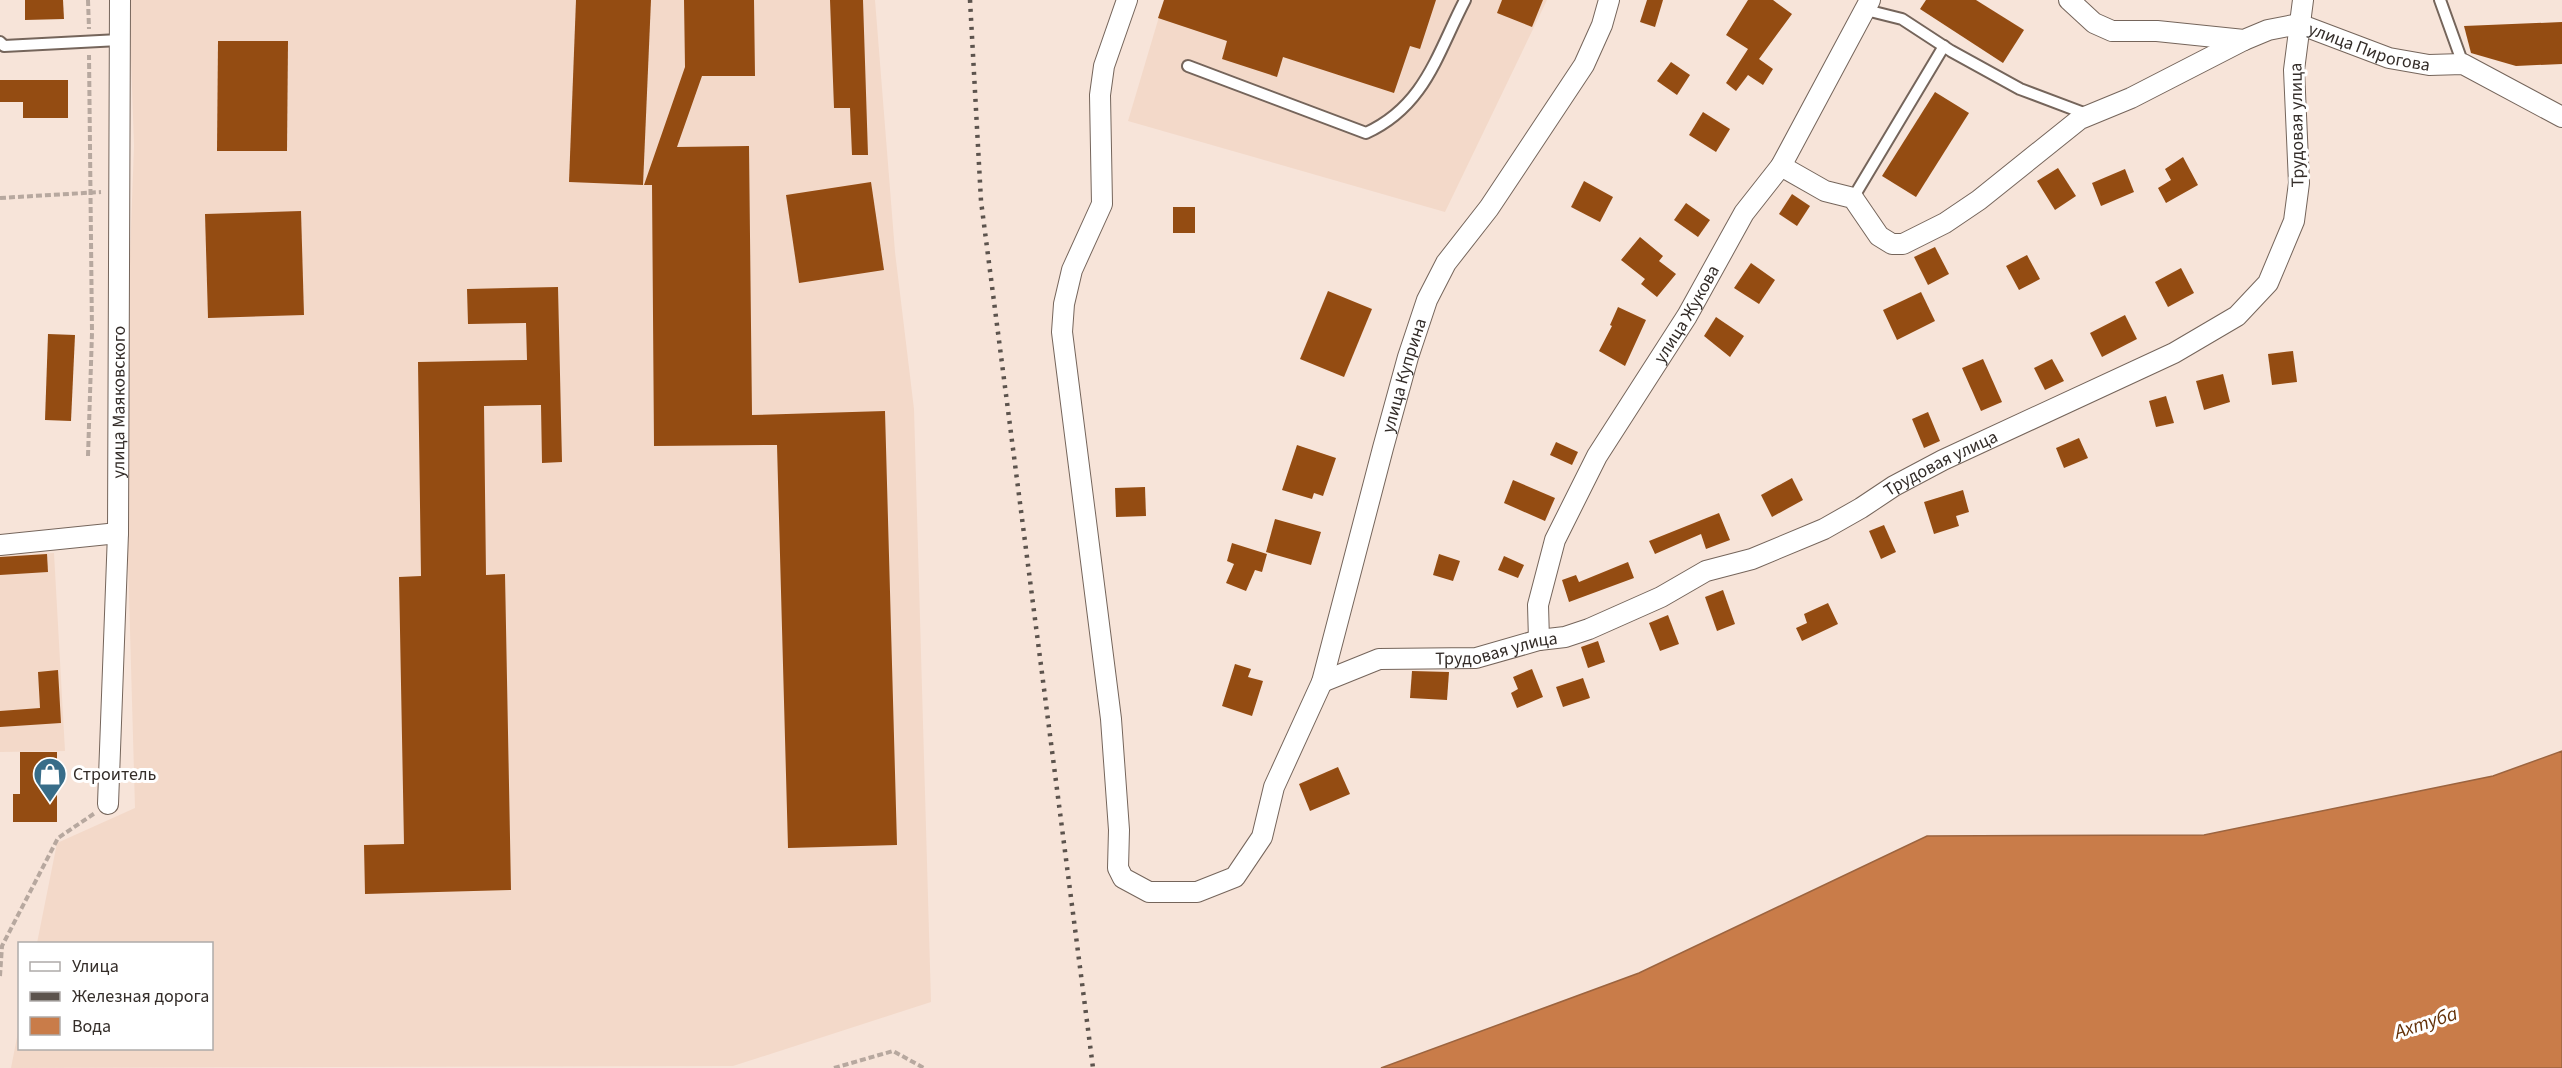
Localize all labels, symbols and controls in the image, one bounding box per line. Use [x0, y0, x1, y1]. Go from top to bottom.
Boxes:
street label: улица Пирогова [2305, 16, 2432, 77]
street label: Трудовая улица [2283, 62, 2311, 188]
street label: улица Жукова [1647, 260, 1725, 368]
street label: улица Куприна [1375, 315, 1433, 436]
street label: улица Маяковского [106, 326, 131, 479]
street label: Трудовая улица [1878, 424, 2002, 502]
street label: Трудовая улица [1435, 625, 1559, 671]
shop icon: Строитель [32, 756, 68, 803]
place label: Строитель [73, 762, 157, 787]
legend [18, 942, 213, 1050]
text: Улица [72, 954, 119, 979]
text: Железная дорога [72, 984, 209, 1009]
water label: Ахтуба [2389, 1000, 2461, 1047]
text: Вода [72, 1014, 111, 1039]

